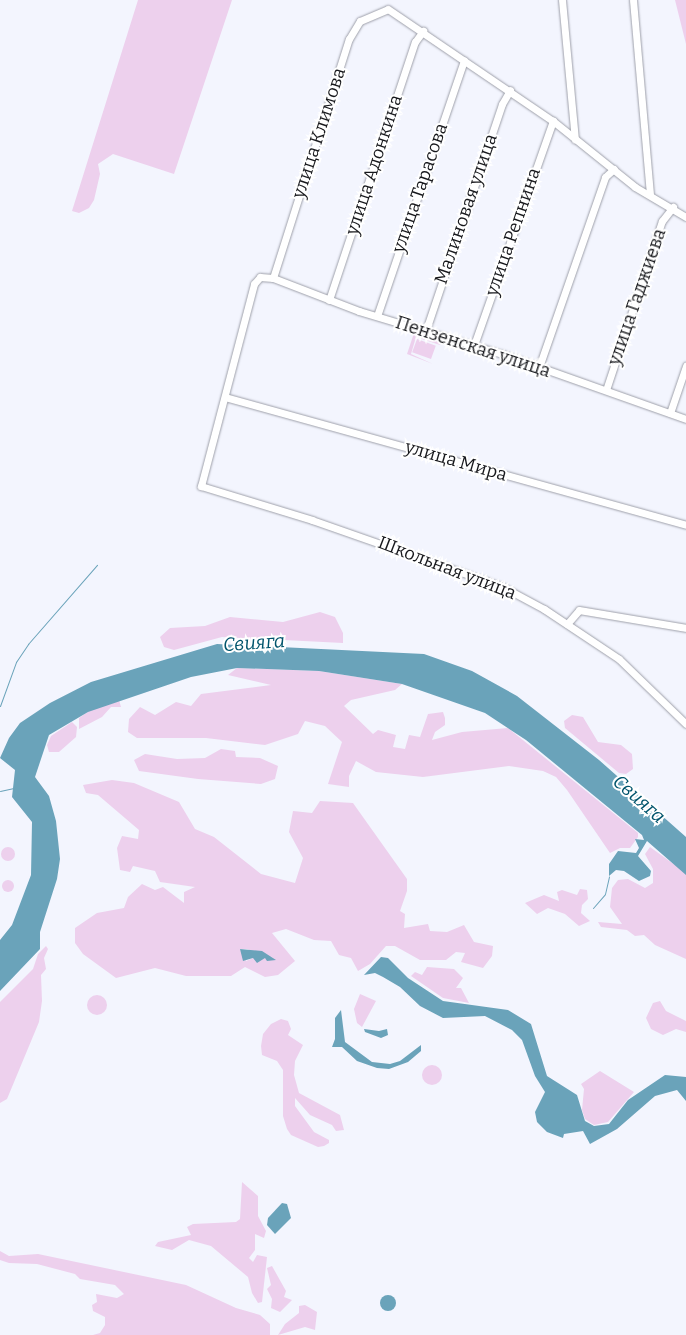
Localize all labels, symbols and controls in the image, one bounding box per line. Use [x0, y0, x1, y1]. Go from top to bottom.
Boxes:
street label: улица Климова [288, 65, 350, 201]
street label: улица Адонкина [341, 92, 407, 238]
street label: улица Тарасова [388, 120, 452, 256]
street label: Малиновая улица [430, 131, 502, 287]
street label: улица Репнина [481, 165, 545, 299]
street label: улица Гаджиева [603, 226, 671, 368]
street label: Пензенская улица [393, 312, 553, 382]
street label: улица Мира [402, 436, 510, 486]
street label: Школьная улица [375, 532, 519, 604]
water label: Свияга [222, 629, 286, 657]
water label: Свияга [608, 770, 670, 828]

